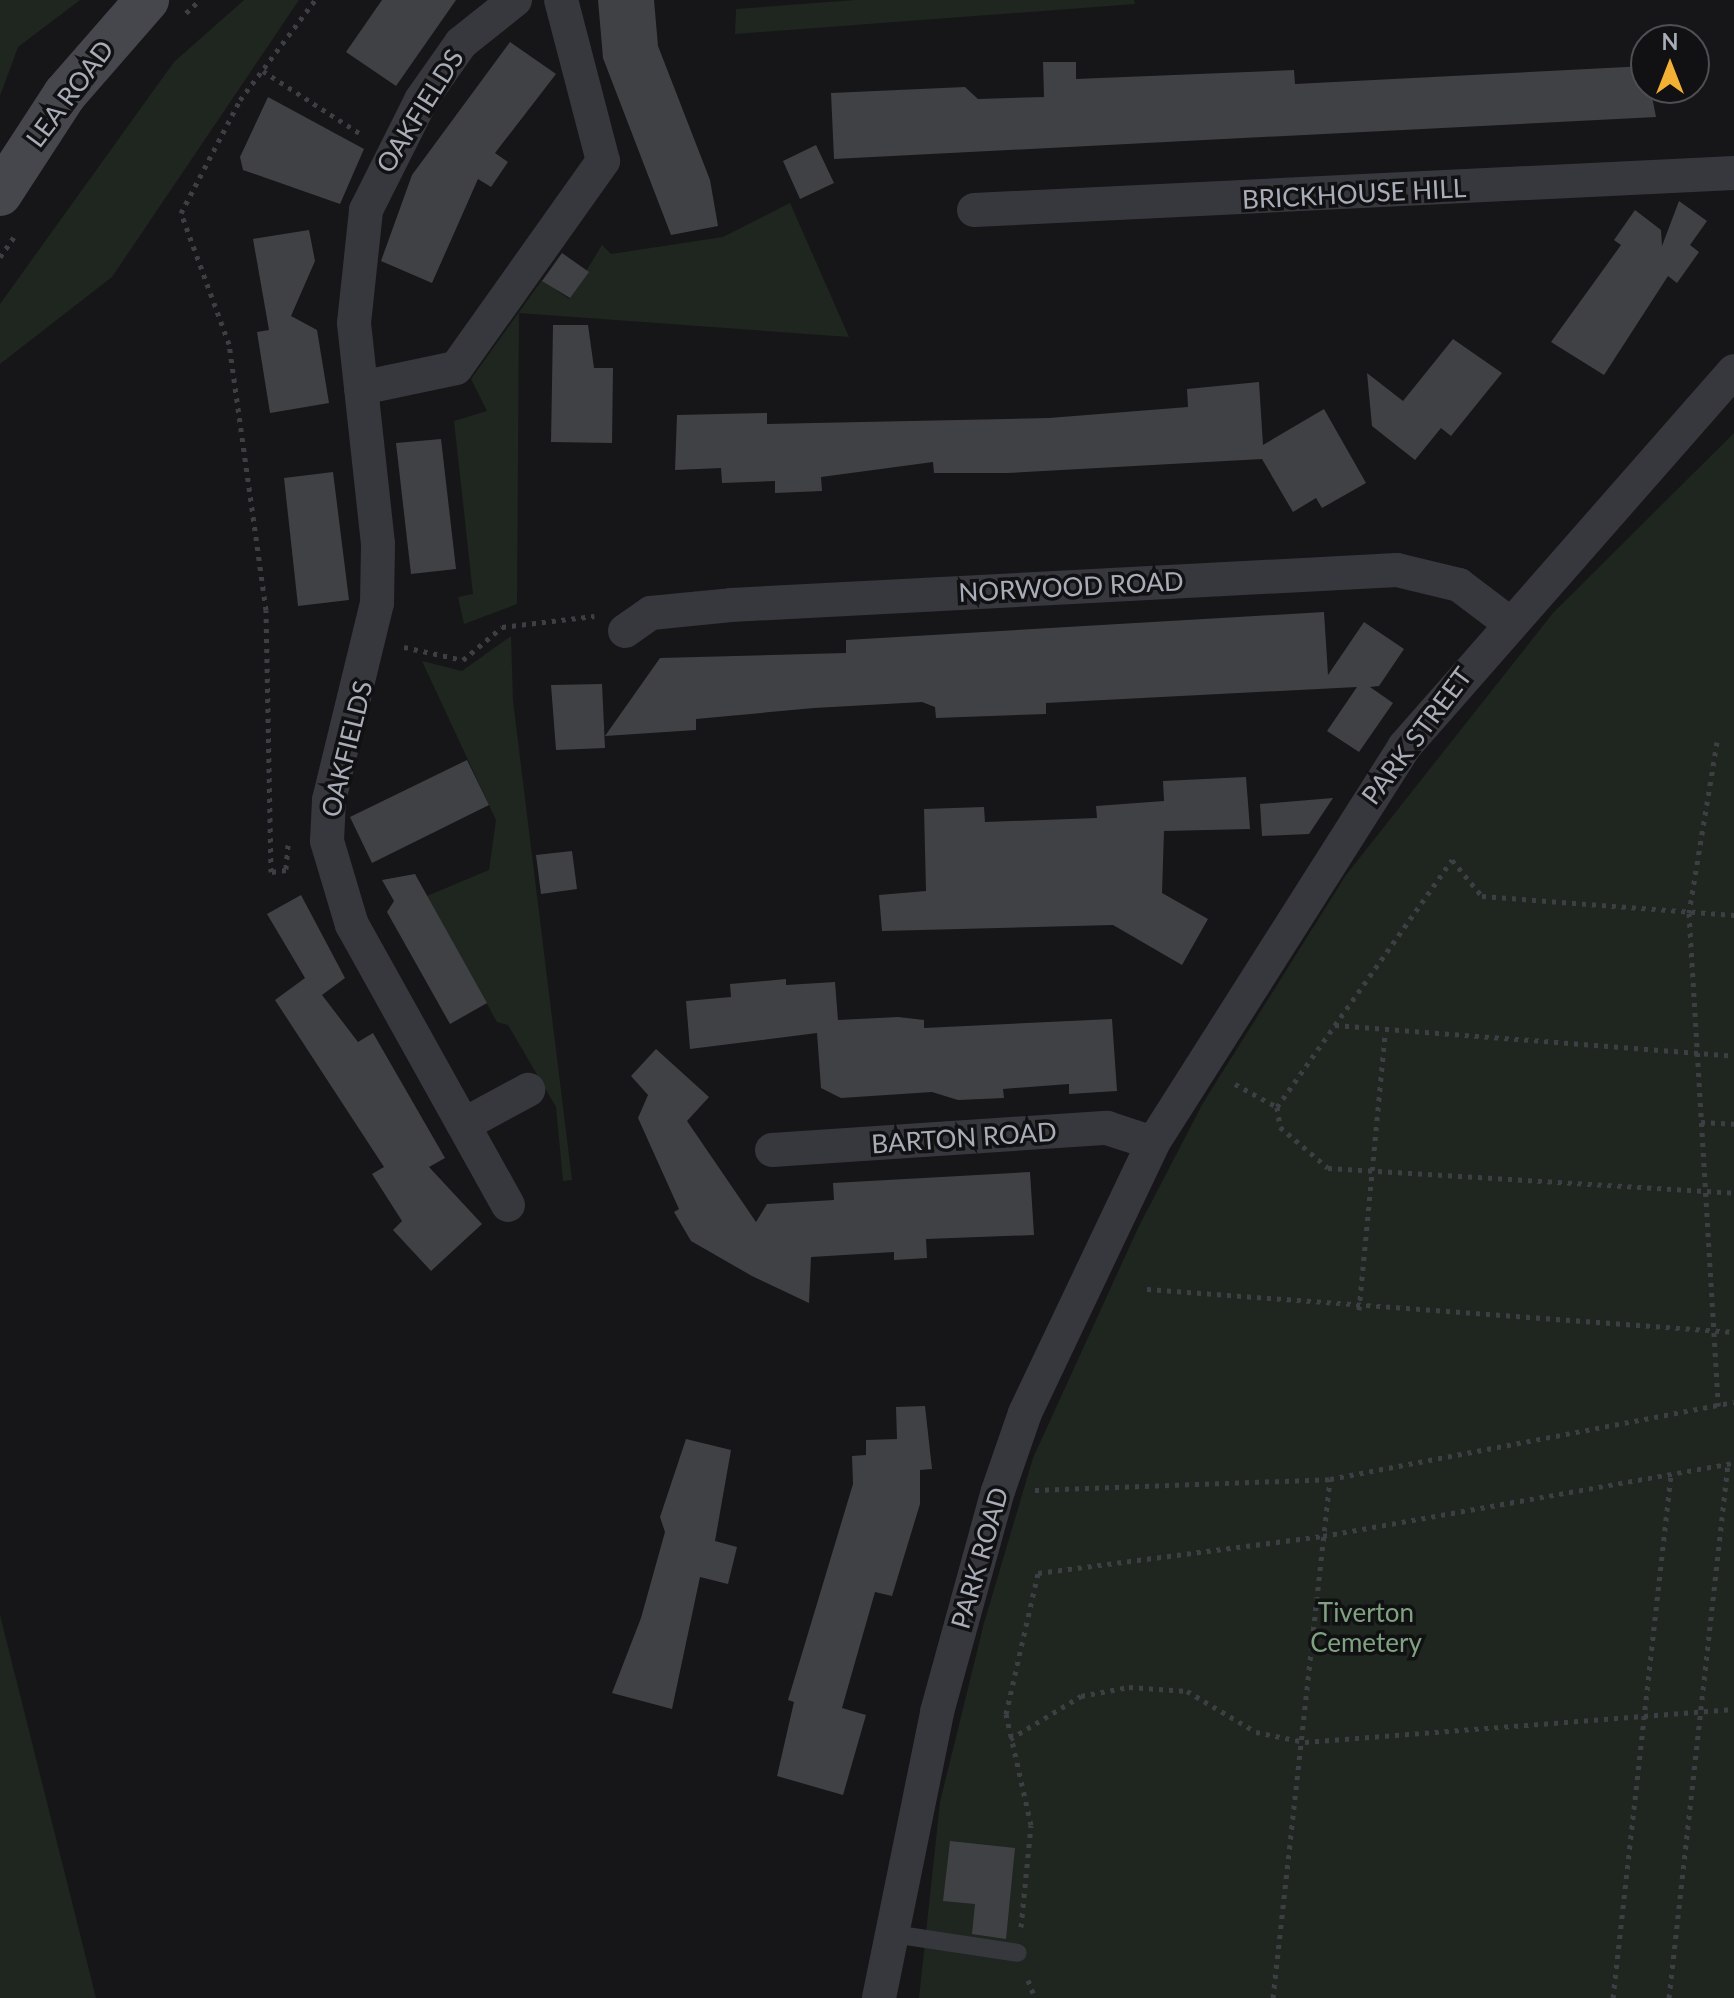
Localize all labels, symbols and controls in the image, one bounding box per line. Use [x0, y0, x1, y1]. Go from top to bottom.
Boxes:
north arrow [1630, 24, 1710, 104]
text: N [1662, 28, 1678, 55]
street label: LEA ROAD [19, 34, 121, 154]
street label: OAKFIELDS [370, 44, 470, 178]
street label: BRICKHOUSE HILL [1241, 173, 1467, 215]
street label: NORWOOD ROAD [958, 566, 1184, 608]
street label: PARK STREET [1355, 661, 1479, 811]
street label: OAKFIELDS [315, 678, 379, 820]
street label: BARTON ROAD [870, 1116, 1058, 1160]
street label: PARK ROAD [945, 1484, 1015, 1632]
park label: Tiverton Cemetery [1310, 1597, 1422, 1658]

